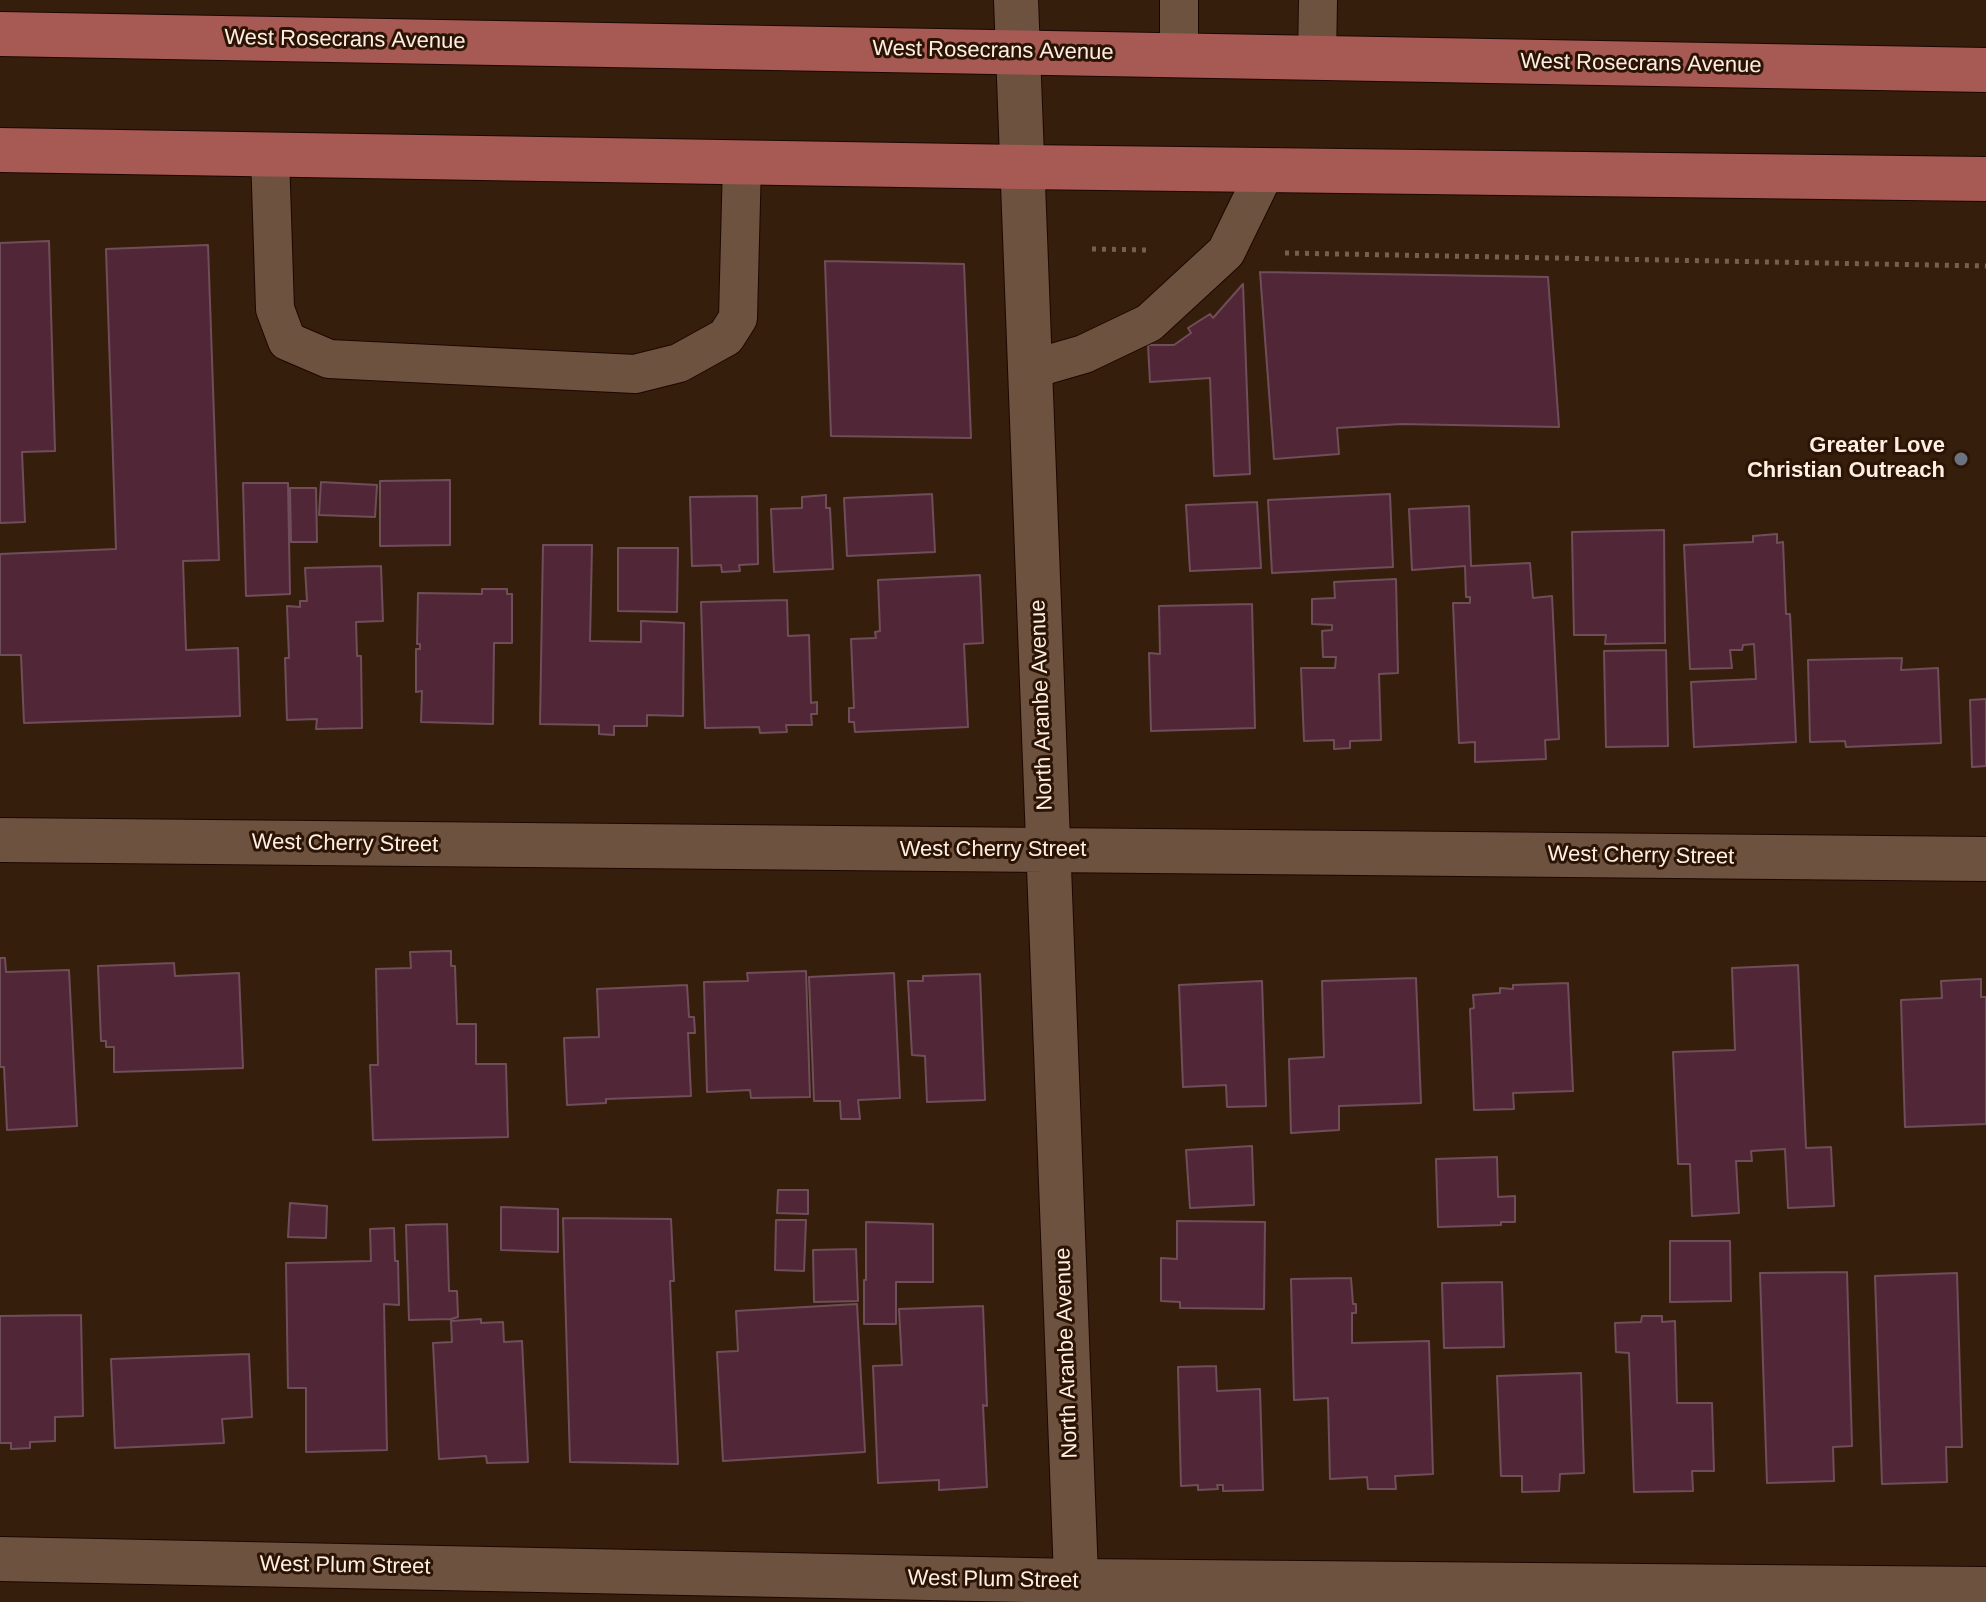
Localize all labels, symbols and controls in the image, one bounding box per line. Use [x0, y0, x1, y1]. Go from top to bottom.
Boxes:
street label: West Rosecrans Avenue [224, 25, 466, 55]
street label: West Rosecrans Avenue [872, 36, 1114, 66]
street label: West Rosecrans Avenue [1520, 49, 1762, 79]
place label: Greater Love Christian Outreach [1747, 433, 1945, 484]
marker: Greater Love Christian Outreach [1952, 450, 1970, 468]
street label: North Aranbe Avenue [1025, 599, 1059, 811]
street label: West Cherry Street [251, 829, 439, 859]
street label: West Cherry Street [900, 837, 1086, 863]
street label: West Cherry Street [1547, 841, 1735, 871]
street label: North Aranbe Avenue [1050, 1247, 1084, 1459]
street label: West Plum Street [259, 1551, 431, 1581]
street label: West Plum Street [907, 1565, 1079, 1595]

